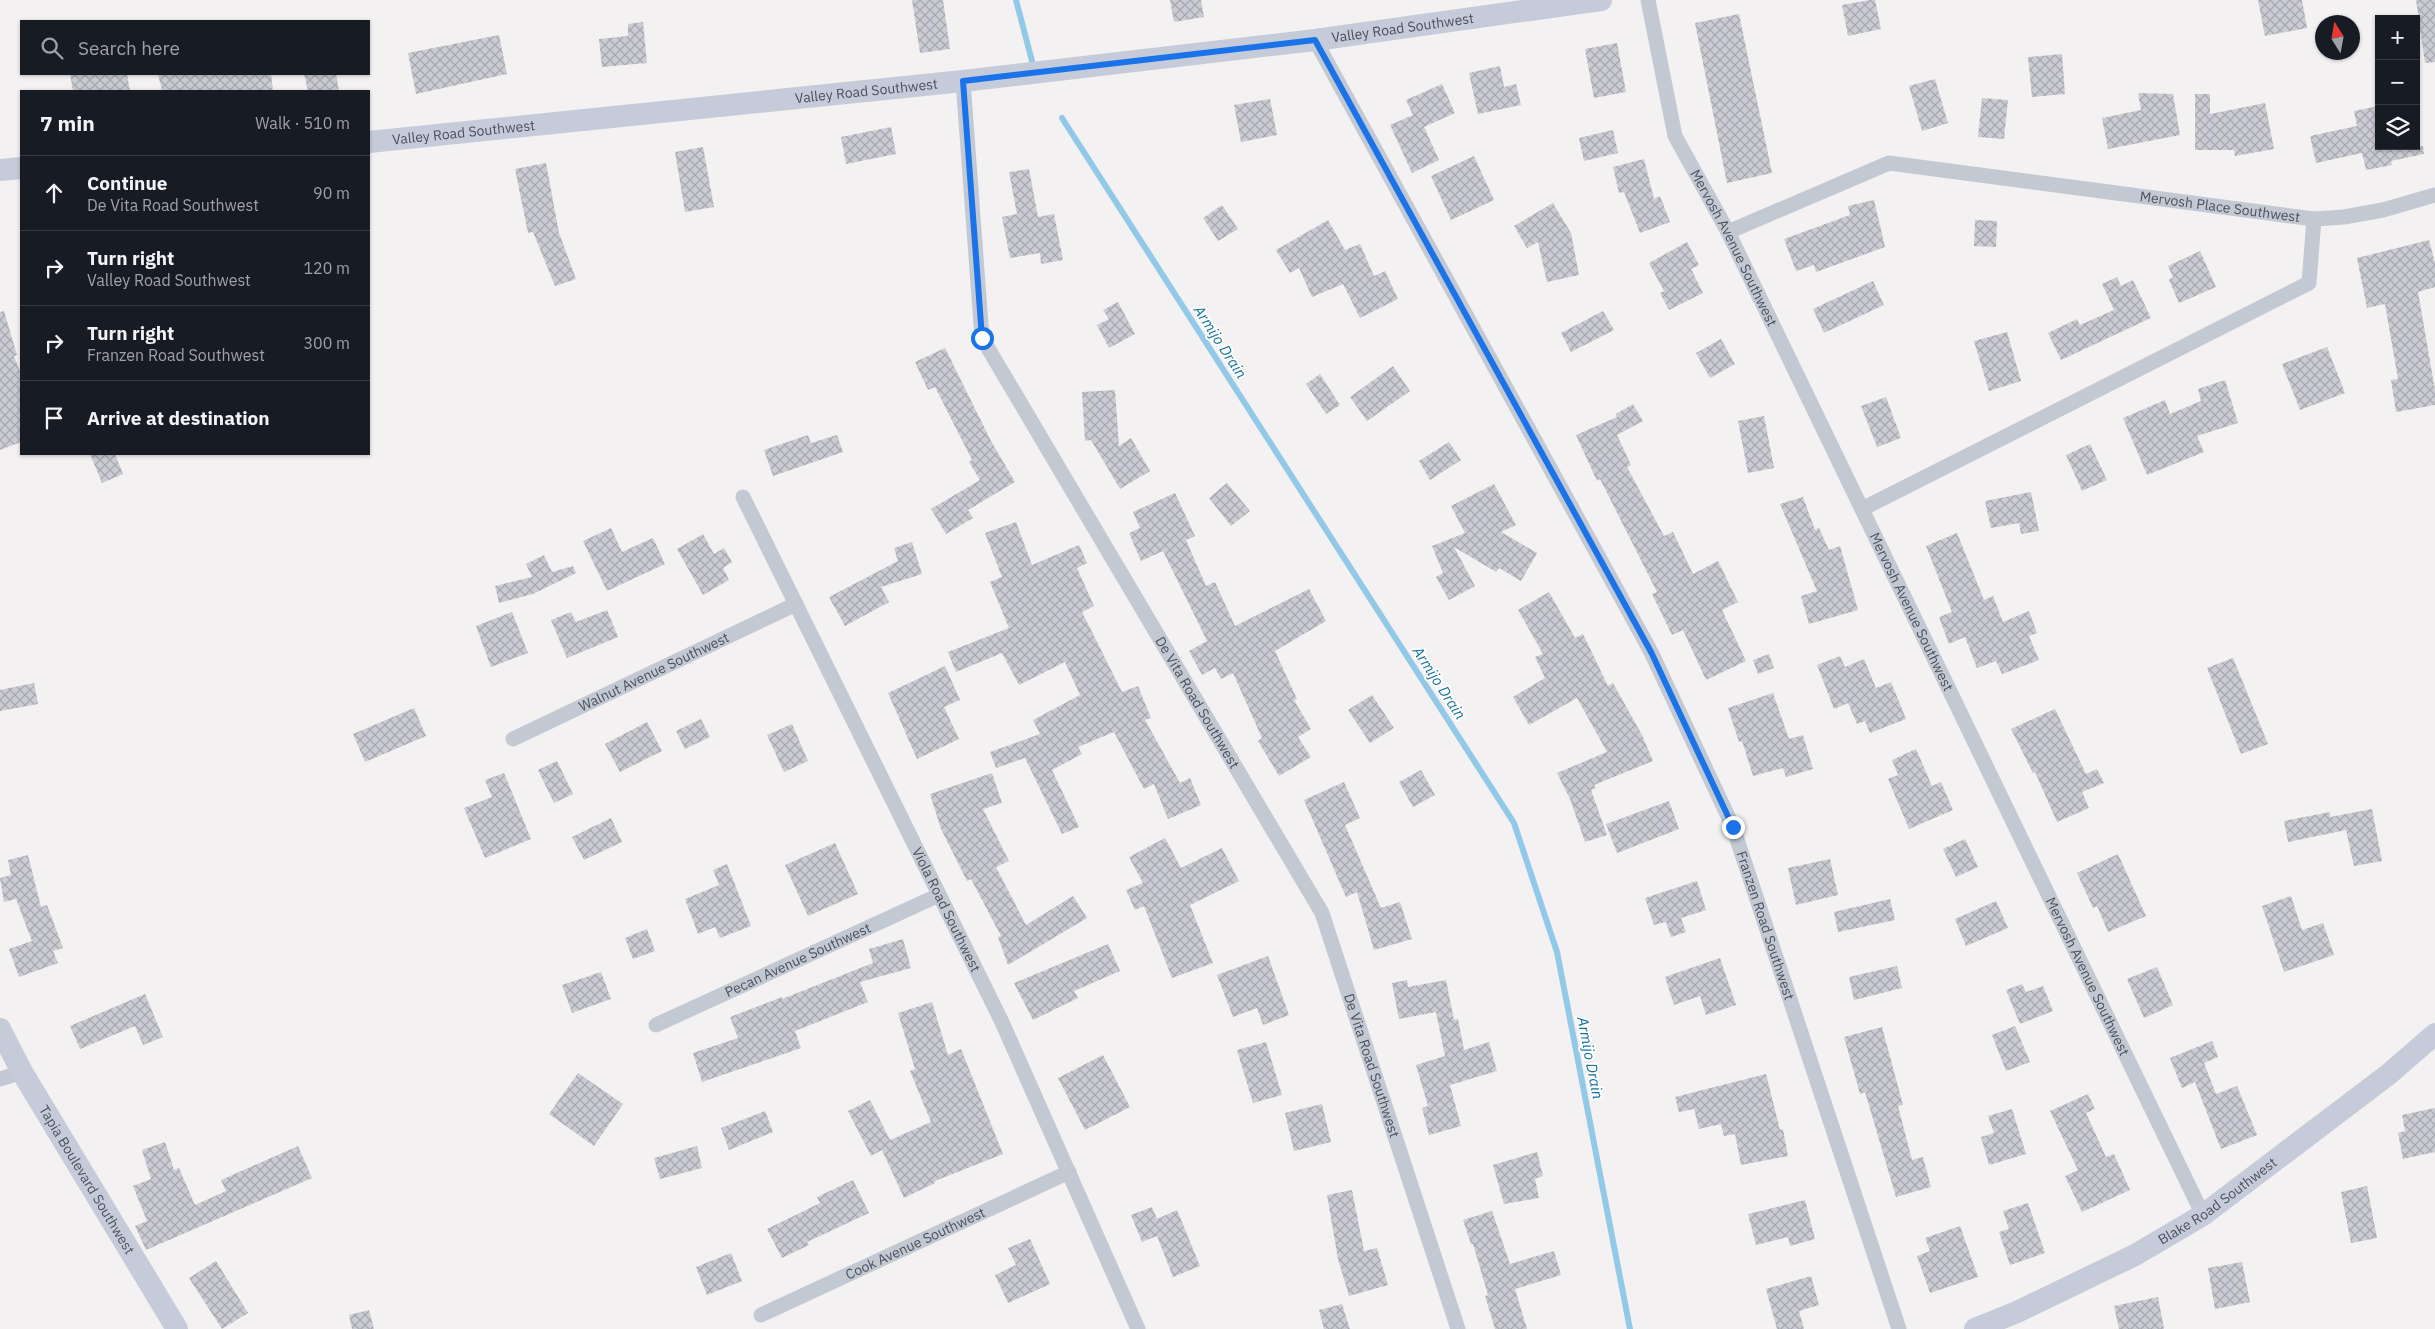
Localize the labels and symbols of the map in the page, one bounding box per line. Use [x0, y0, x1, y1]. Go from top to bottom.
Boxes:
street label: Valley Road Southwest [1330, 9, 1475, 47]
north arrow [2315, 15, 2360, 60]
street label: Valley Road Southwest [794, 75, 939, 107]
street label: Valley Road Southwest [391, 116, 536, 149]
street label: Mervosh Avenue Southwest [1686, 166, 1781, 329]
street label: Mervosh Place Southwest [2139, 187, 2301, 226]
water label: Armijo Drain [1189, 301, 1251, 382]
route start [971, 327, 994, 350]
street label: Mervosh Avenue Southwest [1866, 529, 1957, 694]
street label: Walnut Avenue Southwest [576, 628, 732, 715]
street label: De Vita Road Southwest [1151, 633, 1244, 772]
water label: Armijo Drain [1408, 642, 1470, 723]
route end [1722, 816, 1745, 839]
street label: Viola Road Southwest [908, 844, 985, 975]
street label: Franzen Road Southwest [1733, 849, 1799, 1002]
street label: Mervosh Avenue Southwest [2042, 894, 2134, 1059]
street label: Pecan Avenue Southwest [722, 919, 874, 1001]
street label: De Vita Road Southwest [1340, 991, 1404, 1140]
water label: Armijo Drain [1573, 1014, 1608, 1101]
street label: Tapia Boulevard Southwest [35, 1102, 139, 1257]
street label: Blake Road Southwest [2155, 1153, 2280, 1248]
street label: Cook Avenue Southwest [842, 1203, 988, 1284]

